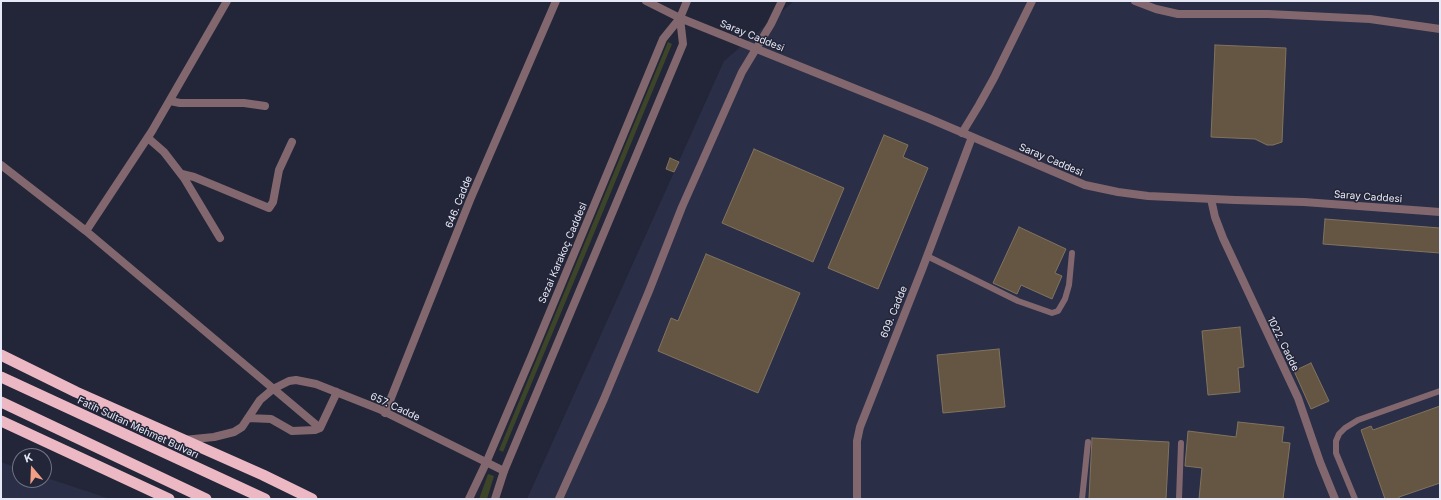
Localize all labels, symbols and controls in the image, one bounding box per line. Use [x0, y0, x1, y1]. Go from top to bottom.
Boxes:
street label: Saray Caddesi [718, 18, 786, 54]
street label: Saray Caddesi [1017, 141, 1085, 179]
street label: 646. Cadde [443, 174, 475, 230]
street label: Saray Caddesi [1333, 189, 1403, 205]
street label: Sezai Karakoç Caddesi [536, 201, 590, 305]
street label: 609. Cadde [878, 284, 910, 340]
street label: 1022. Cadde [1265, 315, 1301, 373]
street label: 657. Cadde [368, 390, 422, 424]
street label: Fatih Sultan Mehmet Bulvarı [76, 395, 200, 461]
north arrow [12, 448, 52, 488]
text: K [22, 450, 34, 466]

